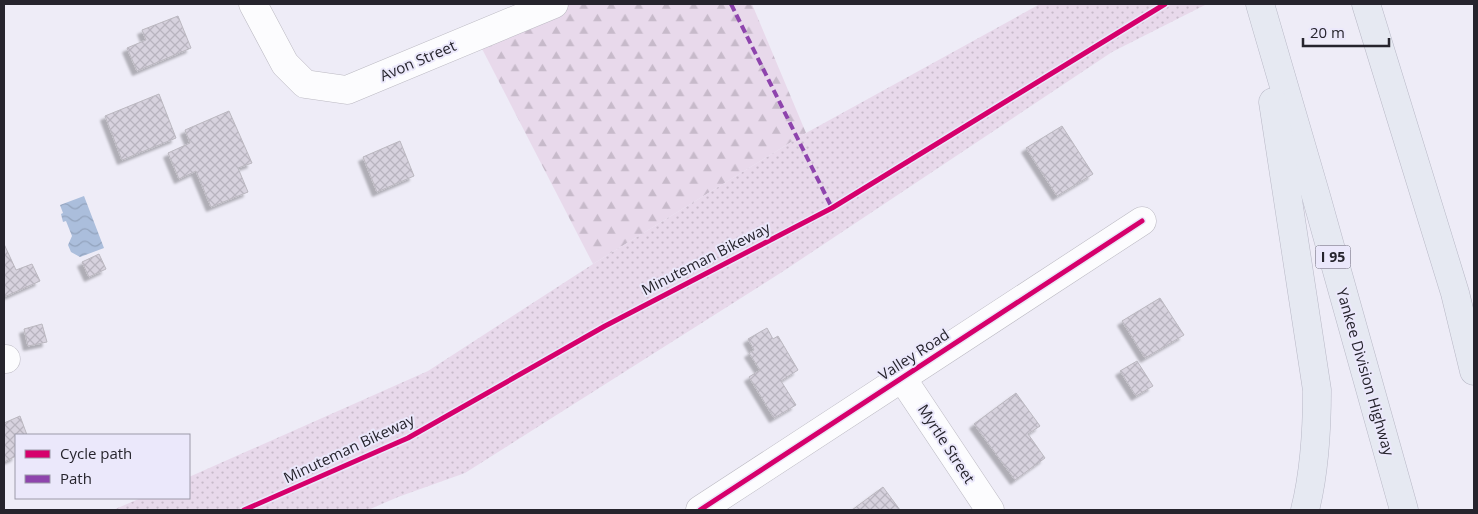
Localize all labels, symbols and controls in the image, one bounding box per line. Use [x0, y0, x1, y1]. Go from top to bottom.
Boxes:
scale bar [1303, 15, 1389, 47]
text: 20 m [1310, 22, 1345, 42]
street label: Avon Street [376, 35, 459, 85]
street label: Minuteman Bikeway [638, 217, 774, 299]
road number: I 95 [1316, 246, 1350, 268]
street label: Yankee Division Highway [1332, 286, 1400, 458]
street label: Valley Road [874, 324, 953, 384]
street label: Myrtle Street [914, 400, 980, 487]
street label: Minuteman Bikeway [280, 409, 418, 487]
legend [15, 434, 190, 499]
text: Cycle path [60, 443, 132, 463]
text: Path [60, 468, 92, 488]

